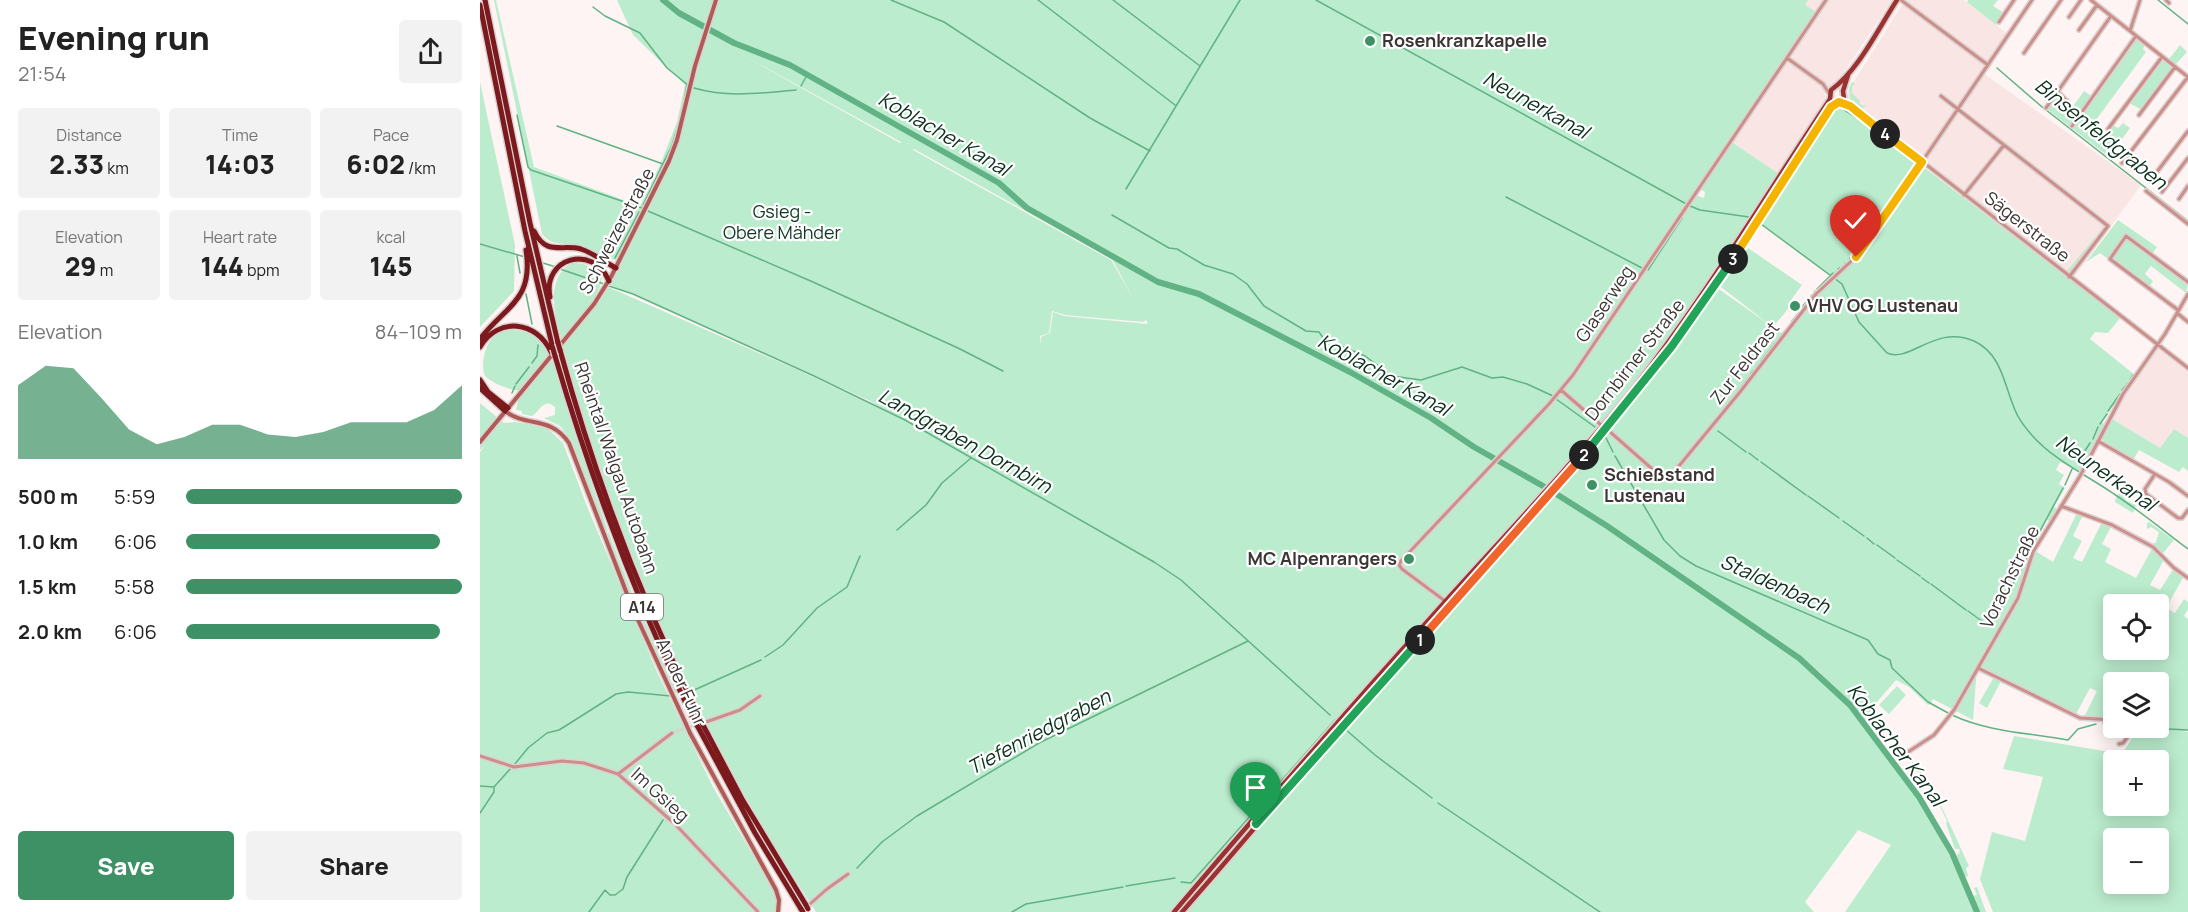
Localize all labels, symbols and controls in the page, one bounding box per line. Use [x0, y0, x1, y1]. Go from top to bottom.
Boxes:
text: Evening run [18, 15, 210, 60]
button: share [399, 20, 462, 83]
place label: Rosenkranzkapelle [1382, 28, 1547, 52]
marker: Rosenkranzkapelle [1363, 34, 1377, 48]
text: 21:54 [18, 60, 67, 87]
water label: Neunerkanal [1479, 64, 1596, 146]
water label: Binsenfeldgraben [2030, 72, 2174, 196]
water label: Koblacher Kanal [874, 85, 1017, 183]
pin: 4 [1870, 119, 1900, 149]
text: 4 [1880, 123, 1890, 145]
text: Distance [56, 124, 122, 146]
text: Time [222, 124, 258, 146]
text: Pace [373, 124, 409, 146]
text: 2.33 [49, 146, 104, 182]
text: 14:03 [205, 146, 275, 182]
text: 6:02 [346, 146, 405, 182]
text: km [104, 157, 129, 179]
text: /km [405, 157, 436, 179]
street label: Schweizerstraße [573, 163, 659, 298]
street label: Sägerstraße [1980, 185, 2075, 267]
pin [1830, 195, 1881, 257]
park label: Gsieg - Obere Mähder [723, 199, 842, 244]
icon: check [1839, 204, 1872, 237]
text: Elevation [55, 226, 123, 248]
text: Heart rate [203, 226, 277, 248]
text: kcal [376, 226, 406, 248]
pin: 3 [1718, 244, 1748, 274]
text: 29 [65, 248, 97, 284]
text: 144 [201, 248, 244, 284]
text: 145 [369, 248, 413, 284]
text: 3 [1728, 248, 1738, 270]
text: m [97, 259, 113, 281]
text: bpm [244, 259, 279, 281]
street label: Glaserweg [1570, 260, 1639, 347]
place label: VHV OG Lustenau [1807, 293, 1958, 317]
street label: Dornbirner Straße [1579, 294, 1689, 425]
marker: VHV OG Lustenau [1788, 299, 1802, 313]
street label: Zur Feldrast [1704, 316, 1784, 409]
text: Elevation [18, 318, 102, 345]
text: 84–109 m [375, 318, 462, 345]
water label: Koblacher Kanal [1313, 327, 1457, 423]
street label: Rheintal/Walgau Autobahn [569, 359, 665, 577]
water label: Landgraben Dornbirn [874, 382, 1058, 500]
water label: Neunerkanal [2051, 428, 2164, 518]
pin: 2 [1569, 440, 1599, 470]
text: 2 [1579, 444, 1589, 466]
place label: Schießstand Lustenau [1604, 462, 1715, 507]
marker: Schießstand Lustenau [1585, 478, 1599, 492]
text: 500 m [18, 483, 78, 510]
text: 5:59 [114, 483, 156, 510]
street label: Vorachstraße [1974, 521, 2044, 632]
text: 1.0 km [18, 528, 78, 555]
text: 6:06 [114, 528, 157, 555]
place label: MC Alpenrangers [1248, 546, 1397, 570]
water label: Staldenbach [1716, 547, 1835, 620]
marker: MC Alpenrangers [1402, 552, 1416, 566]
text: 1.5 km [18, 573, 77, 600]
text: 5:58 [114, 573, 155, 600]
road number: A14 [621, 594, 663, 620]
map controls [2103, 594, 2169, 894]
button: locate [2103, 594, 2169, 660]
text: 2.0 km [18, 618, 82, 645]
text: 6:06 [114, 618, 157, 645]
pin: 1 [1405, 625, 1435, 655]
text: 1 [1416, 629, 1424, 651]
street label: An der Fuhr [651, 634, 713, 730]
button: layers [2103, 672, 2169, 738]
water label: Koblacher Kanal [1841, 678, 1953, 813]
water label: Tiefenriedgraben [962, 682, 1116, 781]
button: + [2103, 750, 2169, 816]
street label: Im Gsieg [626, 762, 695, 827]
pin [1230, 762, 1281, 824]
icon: arrive [1239, 771, 1272, 804]
button: − [2103, 828, 2169, 894]
button: Save [18, 831, 234, 900]
button: Share [246, 831, 462, 900]

